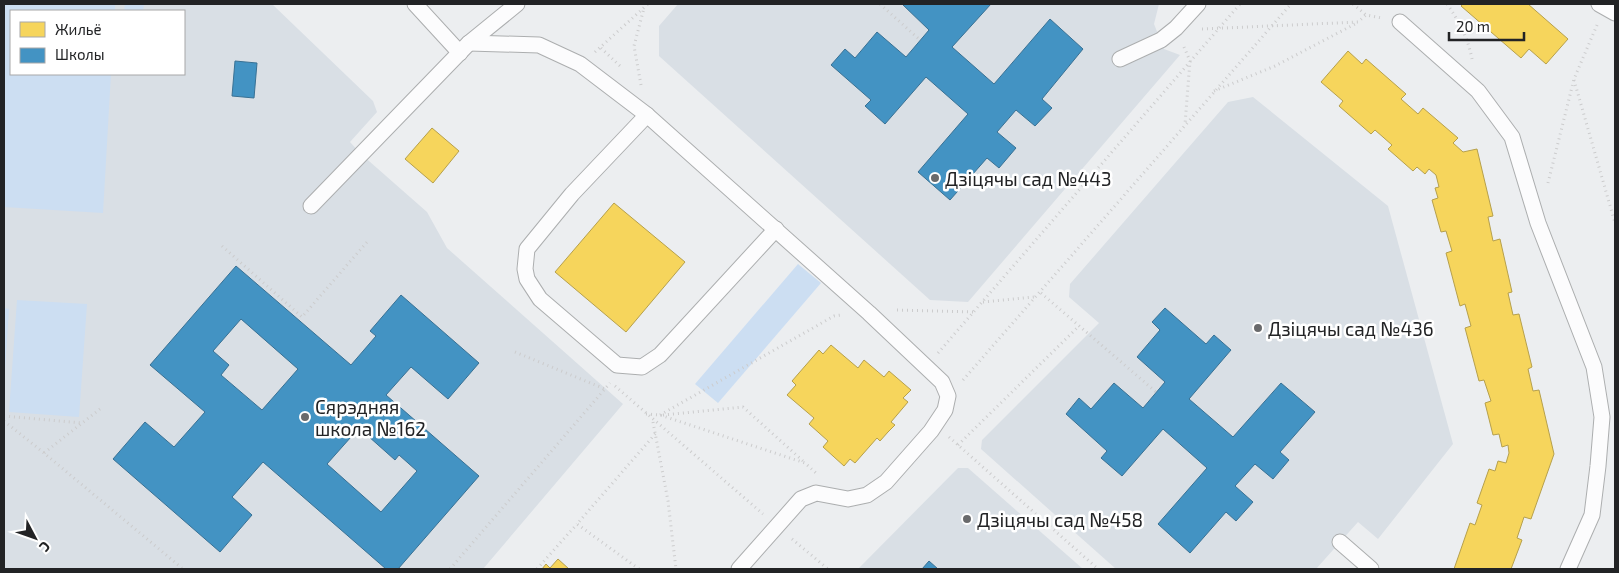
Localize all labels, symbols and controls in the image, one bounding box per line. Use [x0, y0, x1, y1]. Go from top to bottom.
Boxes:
legend [10, 10, 185, 75]
scale bar [1449, 10, 1524, 42]
text: 20 m [1456, 17, 1490, 35]
text: Жильё [55, 20, 102, 38]
text: Школы [55, 45, 105, 63]
place label: Дзіцячы сад №443 [945, 167, 1111, 190]
marker: Дзіцячы сад №443 [929, 172, 941, 184]
place label: Дзіцячы сад №436 [1268, 317, 1434, 340]
marker: Дзіцячы сад №436 [1252, 322, 1264, 334]
place label: Сярэдняя школа №162 [315, 395, 426, 440]
marker: Сярэдняя школа №162 [299, 411, 311, 423]
place label: Дзіцячы сад №458 [977, 508, 1143, 531]
north arrow [10, 513, 60, 563]
marker: Дзіцячы сад №458 [961, 513, 973, 525]
text: С [36, 538, 54, 556]

